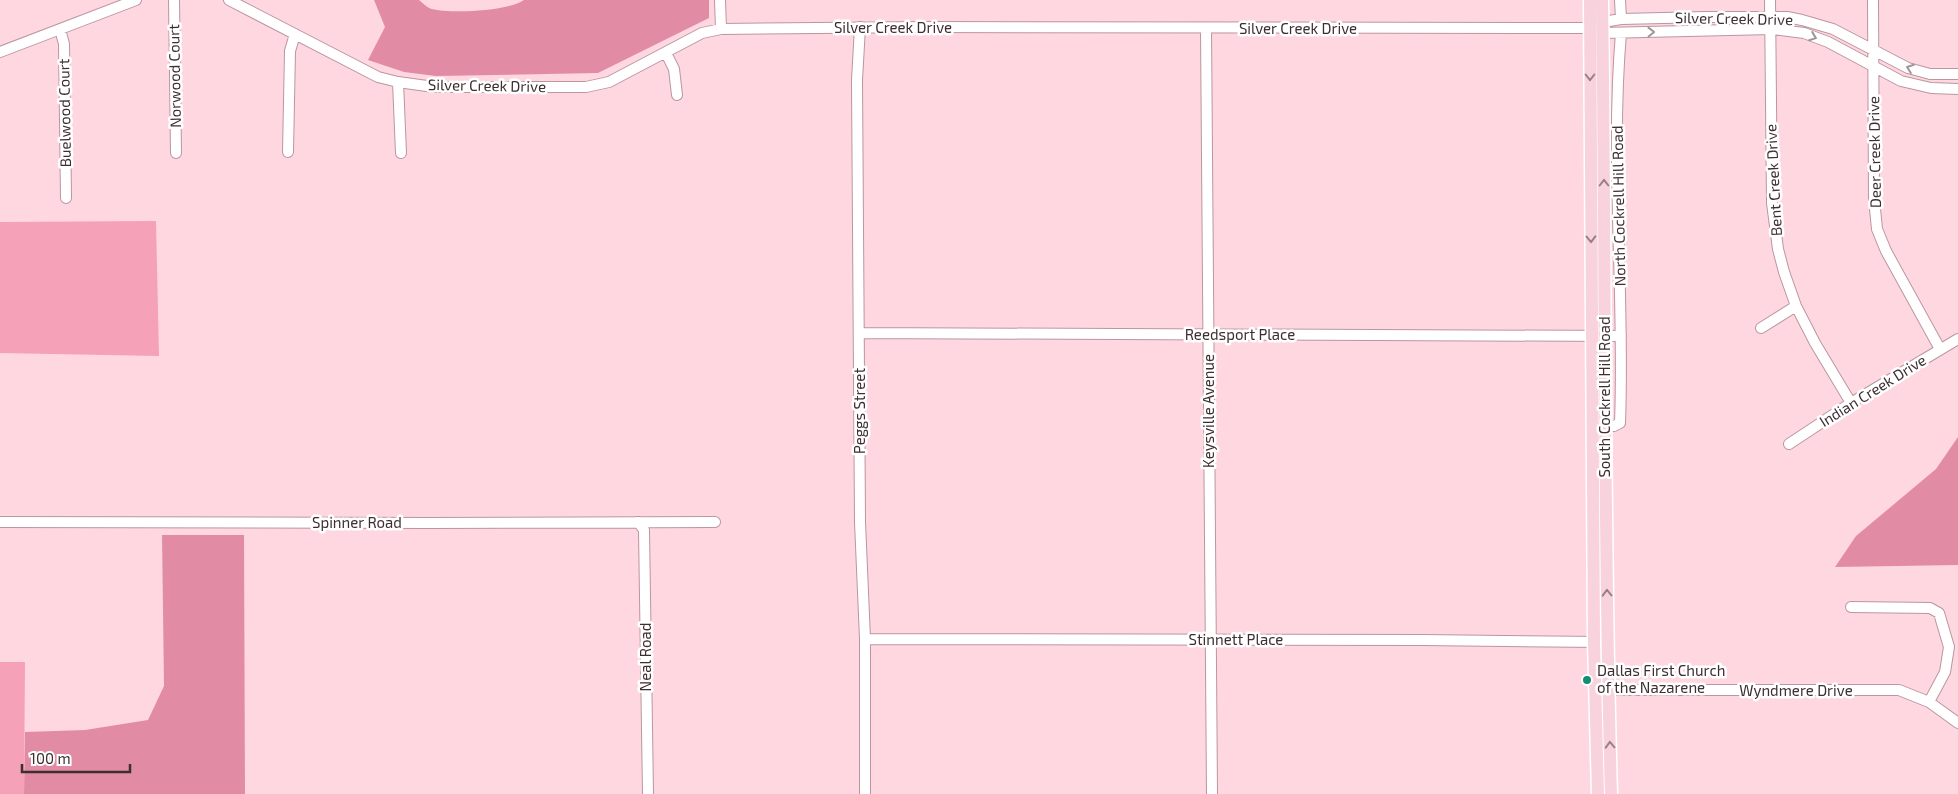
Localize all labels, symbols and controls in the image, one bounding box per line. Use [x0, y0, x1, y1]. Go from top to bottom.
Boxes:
street label: Silver Creek Drive [1675, 8, 1793, 28]
street label: Silver Creek Drive [834, 18, 952, 36]
street label: Silver Creek Drive [1239, 19, 1357, 37]
street label: Norwood Court [164, 24, 184, 128]
one-way arrow [1648, 27, 1656, 37]
one-way arrow [1808, 31, 1817, 41]
street label: Buelwood Court [54, 58, 74, 168]
one-way arrow [1906, 64, 1915, 74]
one-way arrow [1585, 74, 1595, 81]
street label: Silver Creek Drive [428, 75, 546, 95]
street label: Deer Creek Drive [1864, 96, 1884, 208]
street label: Bent Creek Drive [1761, 124, 1785, 236]
street label: North Cockrell Hill Road [1608, 125, 1628, 287]
one-way arrow [1599, 179, 1609, 186]
one-way arrow [1586, 236, 1596, 244]
street label: South Cockrell Hill Road [1595, 316, 1613, 478]
street label: Reedsport Place [1185, 325, 1295, 343]
street label: Indian Creek Drive [1816, 350, 1929, 430]
street label: Keysville Avenue [1199, 354, 1217, 468]
street label: Peggs Street [850, 368, 868, 454]
street label: Spinner Road [312, 513, 402, 531]
one-way arrow [1602, 589, 1612, 596]
street label: Neal Road [636, 623, 654, 691]
street label: Stinnett Place [1189, 630, 1283, 648]
place label: Dallas First Church of the Nazarene [1597, 661, 1726, 696]
marker: Dallas First Church of the Nazarene [1581, 674, 1593, 686]
street label: Wyndmere Drive [1739, 681, 1853, 699]
one-way arrow [1605, 741, 1615, 749]
scale bar [22, 742, 130, 774]
text: 100 m [30, 749, 71, 767]

